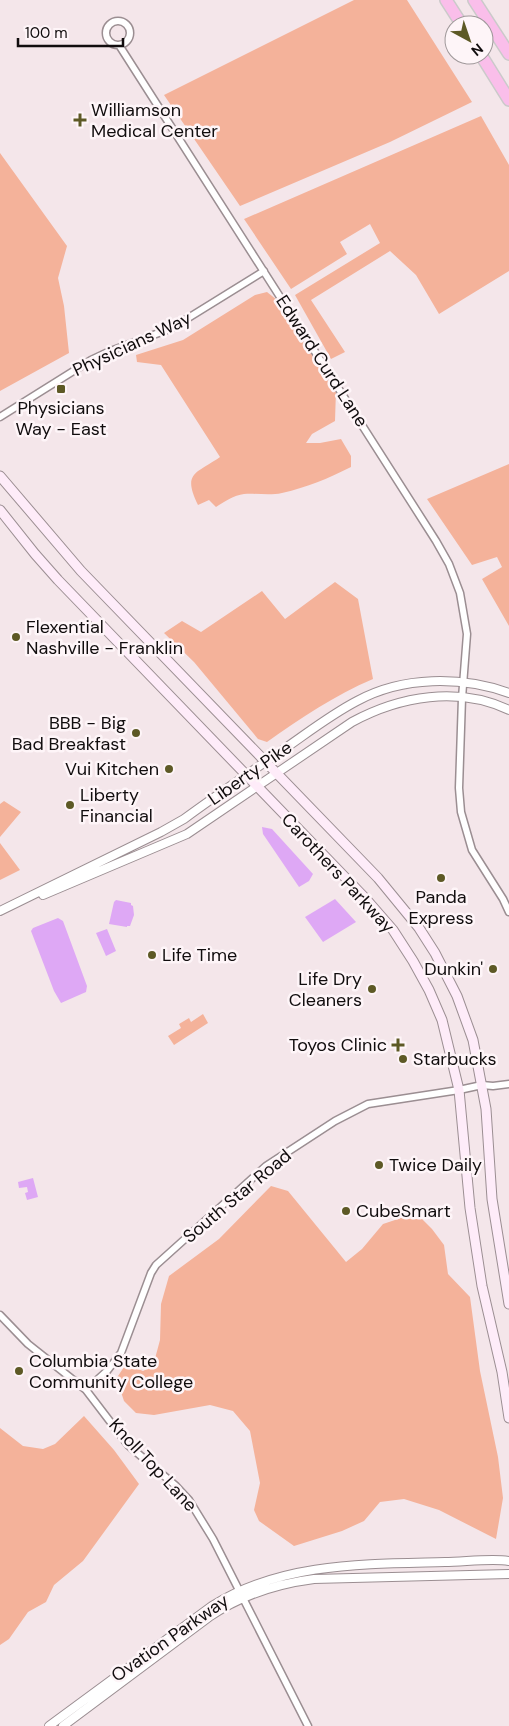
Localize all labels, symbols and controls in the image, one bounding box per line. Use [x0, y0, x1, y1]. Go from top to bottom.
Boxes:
scale bar [18, 15, 122, 47]
north arrow [444, 15, 494, 65]
text: 100 m [25, 23, 68, 43]
text: N [468, 40, 487, 60]
place label: Williamson Medical Center [91, 98, 218, 143]
marker: Williamson Medical Center [73, 113, 87, 127]
street label: Edward Curd Lane [270, 291, 374, 431]
street label: Physicians Way [69, 306, 195, 382]
marker: Physicians Way - East [55, 383, 67, 395]
place label: Physicians Way - East [15, 396, 107, 441]
place label: Flexential Nashville - Franklin [26, 615, 183, 660]
marker: Flexential Nashville - Franklin [10, 631, 22, 643]
place label: BBB - Big Bad Breakfast [12, 711, 126, 756]
marker: BBB - Big Bad Breakfast [130, 727, 142, 739]
street label: Liberty Pike [203, 735, 297, 811]
place label: Vui Kitchen [65, 757, 159, 781]
marker: Vui Kitchen [163, 763, 175, 775]
place label: Liberty Financial [80, 783, 153, 828]
marker: Liberty Financial [64, 799, 76, 811]
street label: Carothers Parkway [276, 808, 400, 938]
marker: Panda Express [435, 872, 447, 884]
place label: Panda Express [409, 885, 473, 930]
place label: Life Time [162, 943, 237, 967]
marker: Life Time [146, 949, 158, 961]
place label: Dunkin' [424, 957, 483, 981]
marker: Dunkin' [487, 963, 499, 975]
place label: Life Dry Cleaners [289, 967, 362, 1012]
marker: Life Dry Cleaners [366, 983, 378, 995]
place label: Toyos Clinic [289, 1033, 387, 1057]
marker: Toyos Clinic [391, 1038, 405, 1052]
place label: Starbucks [413, 1047, 496, 1071]
marker: Starbucks [397, 1053, 409, 1065]
street label: South Star Road [178, 1144, 296, 1248]
place label: Twice Daily [389, 1153, 482, 1177]
marker: Twice Daily [373, 1159, 385, 1171]
place label: CubeSmart [356, 1199, 451, 1223]
marker: CubeSmart [340, 1205, 352, 1217]
place label: Columbia State Community College [29, 1349, 193, 1394]
marker: Columbia State Community College [13, 1365, 25, 1377]
street label: Knoll Top Lane [104, 1413, 202, 1517]
street label: Ovation Parkway [107, 1589, 233, 1687]

